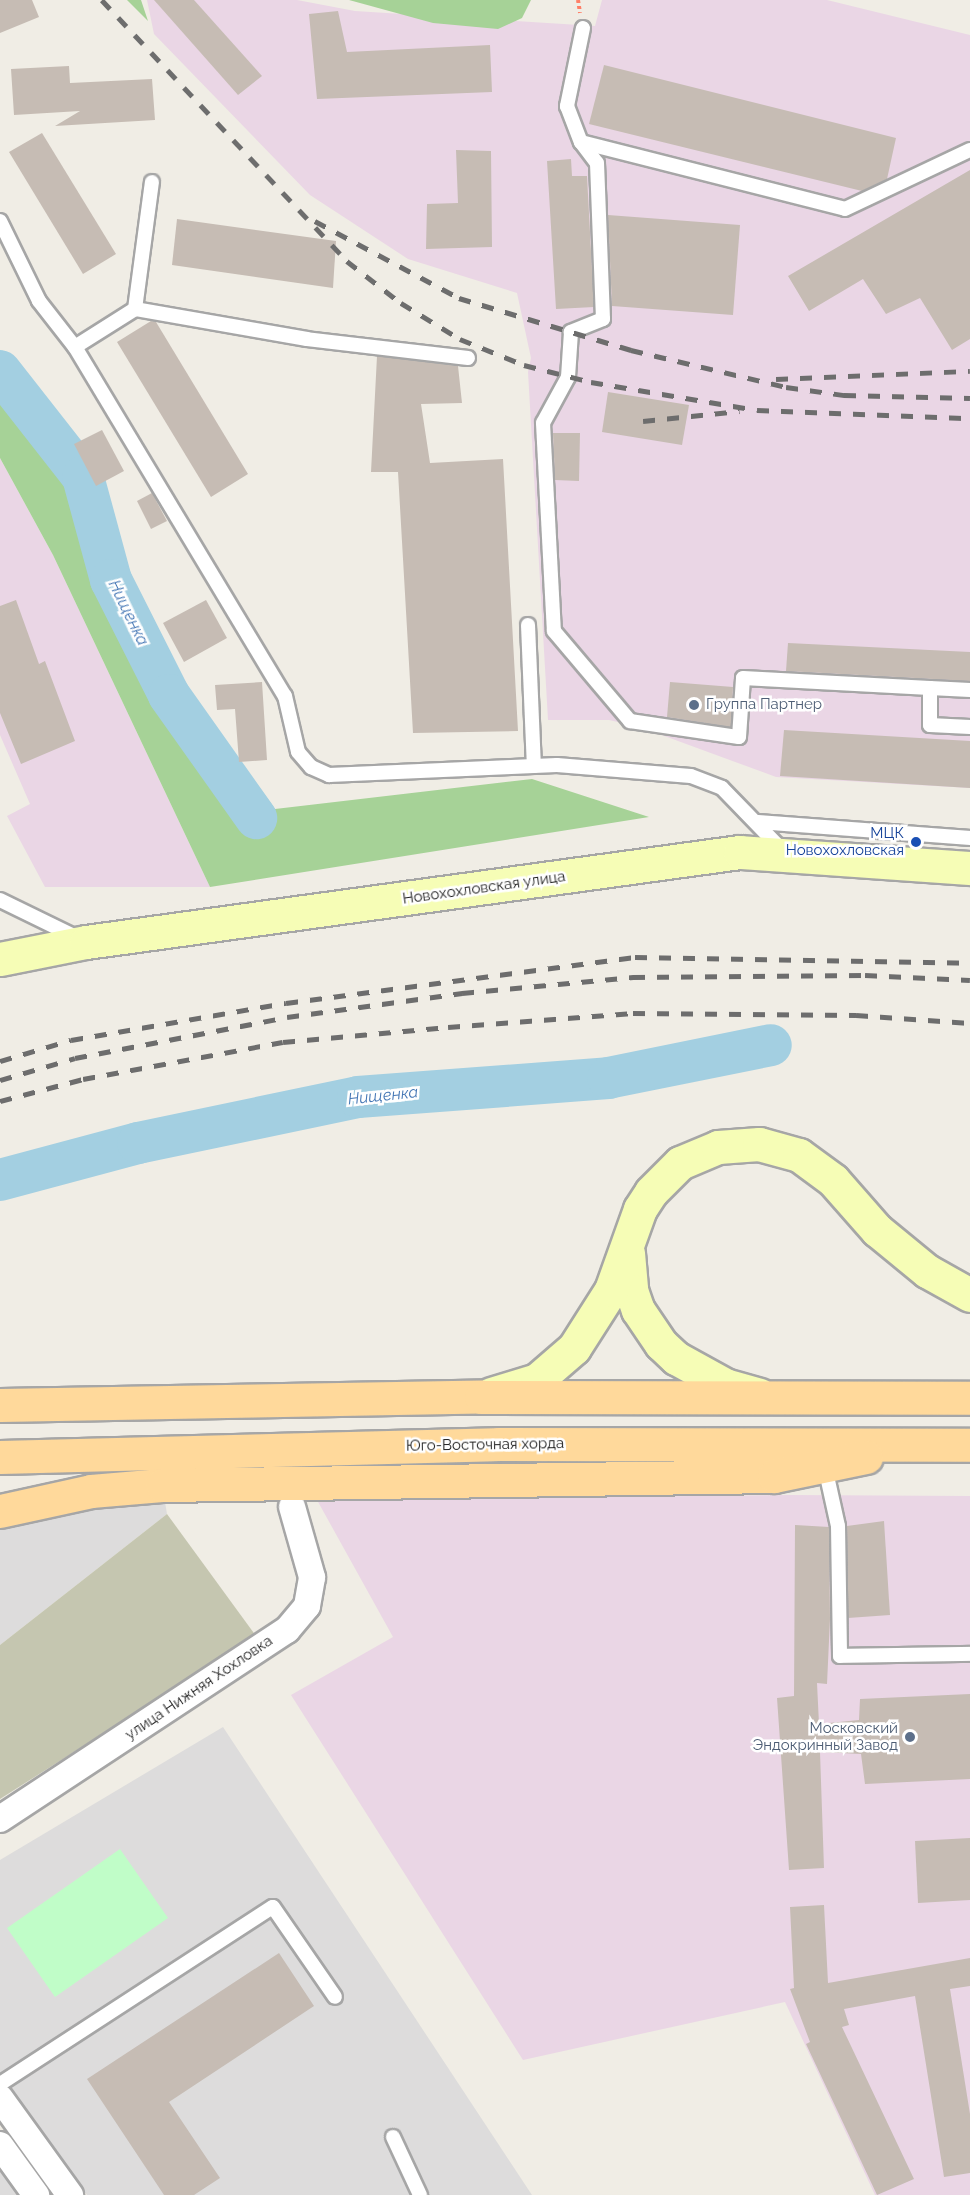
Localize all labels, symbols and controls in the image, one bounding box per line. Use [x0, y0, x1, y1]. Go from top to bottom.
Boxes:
water label: Нищенка [104, 577, 152, 649]
place label: Группа Партнер [706, 696, 822, 714]
marker: Группа Партнер [687, 698, 701, 712]
place label: МЦК Новохохловская [786, 824, 904, 859]
marker: МЦК Новохохловская [909, 835, 923, 849]
street label: Новохохловская улица [401, 868, 567, 908]
water label: Нищенка [347, 1083, 419, 1109]
street label: Юго-Восточная хорда [406, 1435, 564, 1455]
street label: улица Нижняя Хохловка [122, 1632, 276, 1744]
place label: Московский Эндокринный Завод [753, 1719, 898, 1754]
marker: Московский Эндокринный Завод [903, 1730, 917, 1744]

